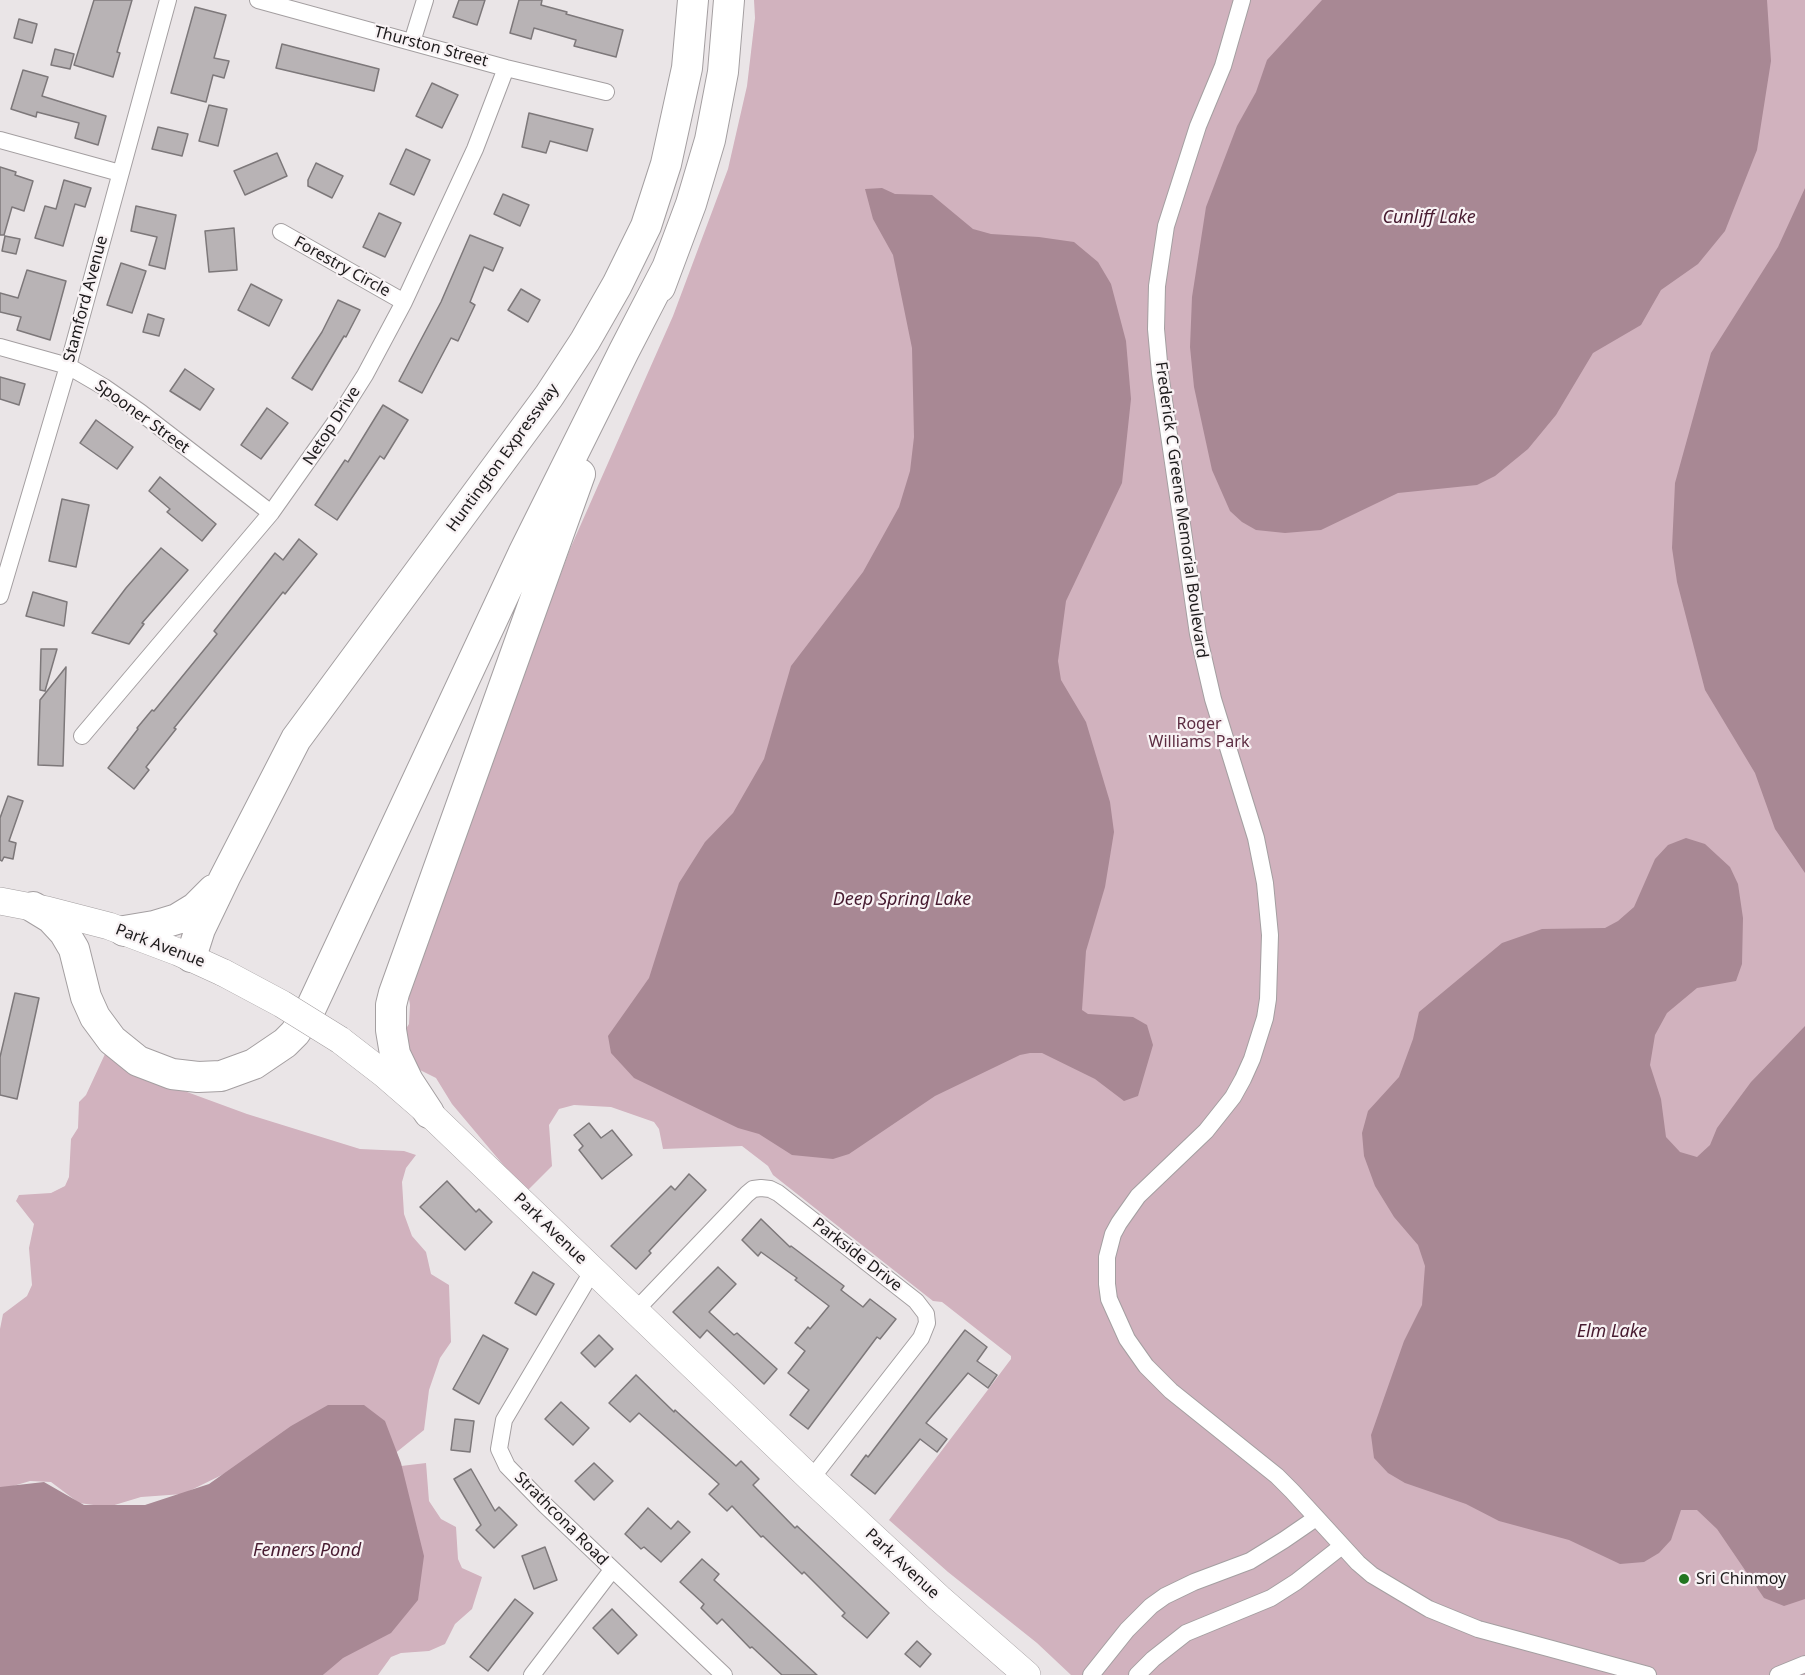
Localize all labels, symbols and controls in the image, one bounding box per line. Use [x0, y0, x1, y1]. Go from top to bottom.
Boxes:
street label: Thurston Street [372, 23, 490, 71]
water label: Cunliff Lake [1382, 207, 1476, 229]
street label: Forestry Circle [291, 233, 393, 301]
street label: Stamford Avenue [60, 234, 112, 364]
street label: Frederick C Greene Memorial Boulevard [1151, 361, 1211, 659]
street label: Spooner Street [91, 376, 193, 458]
street label: Huntington Expressway [443, 380, 563, 536]
street label: Netop Drive [299, 383, 365, 469]
park label: Roger Williams Park [1149, 714, 1249, 752]
water label: Deep Spring Lake [833, 889, 971, 911]
street label: Park Avenue [113, 920, 207, 972]
street label: Park Avenue [509, 1189, 591, 1269]
street label: Parkside Drive [808, 1214, 906, 1296]
water label: Elm Lake [1577, 1321, 1647, 1343]
street label: Strathcona Road [510, 1468, 612, 1570]
street label: Park Avenue [861, 1525, 943, 1603]
water label: Fenners Pond [253, 1540, 361, 1562]
place label: Sri Chinmoy [1696, 1569, 1786, 1589]
marker: Sri Chinmoy [1677, 1572, 1691, 1586]

